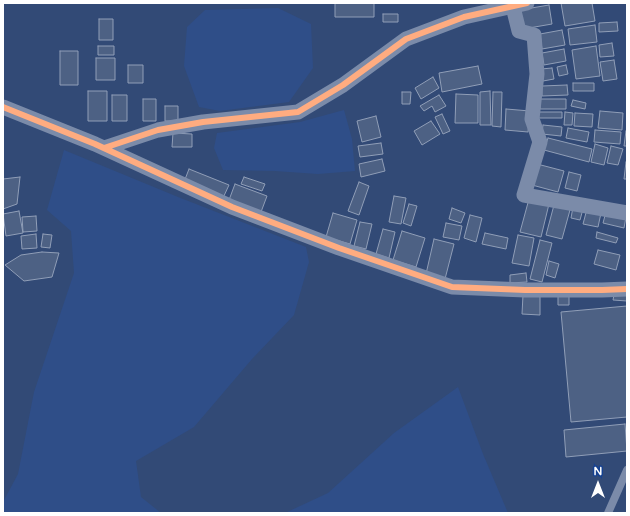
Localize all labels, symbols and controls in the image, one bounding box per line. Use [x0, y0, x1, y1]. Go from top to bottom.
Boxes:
north arrow [578, 464, 618, 504]
text: N [594, 465, 602, 478]

